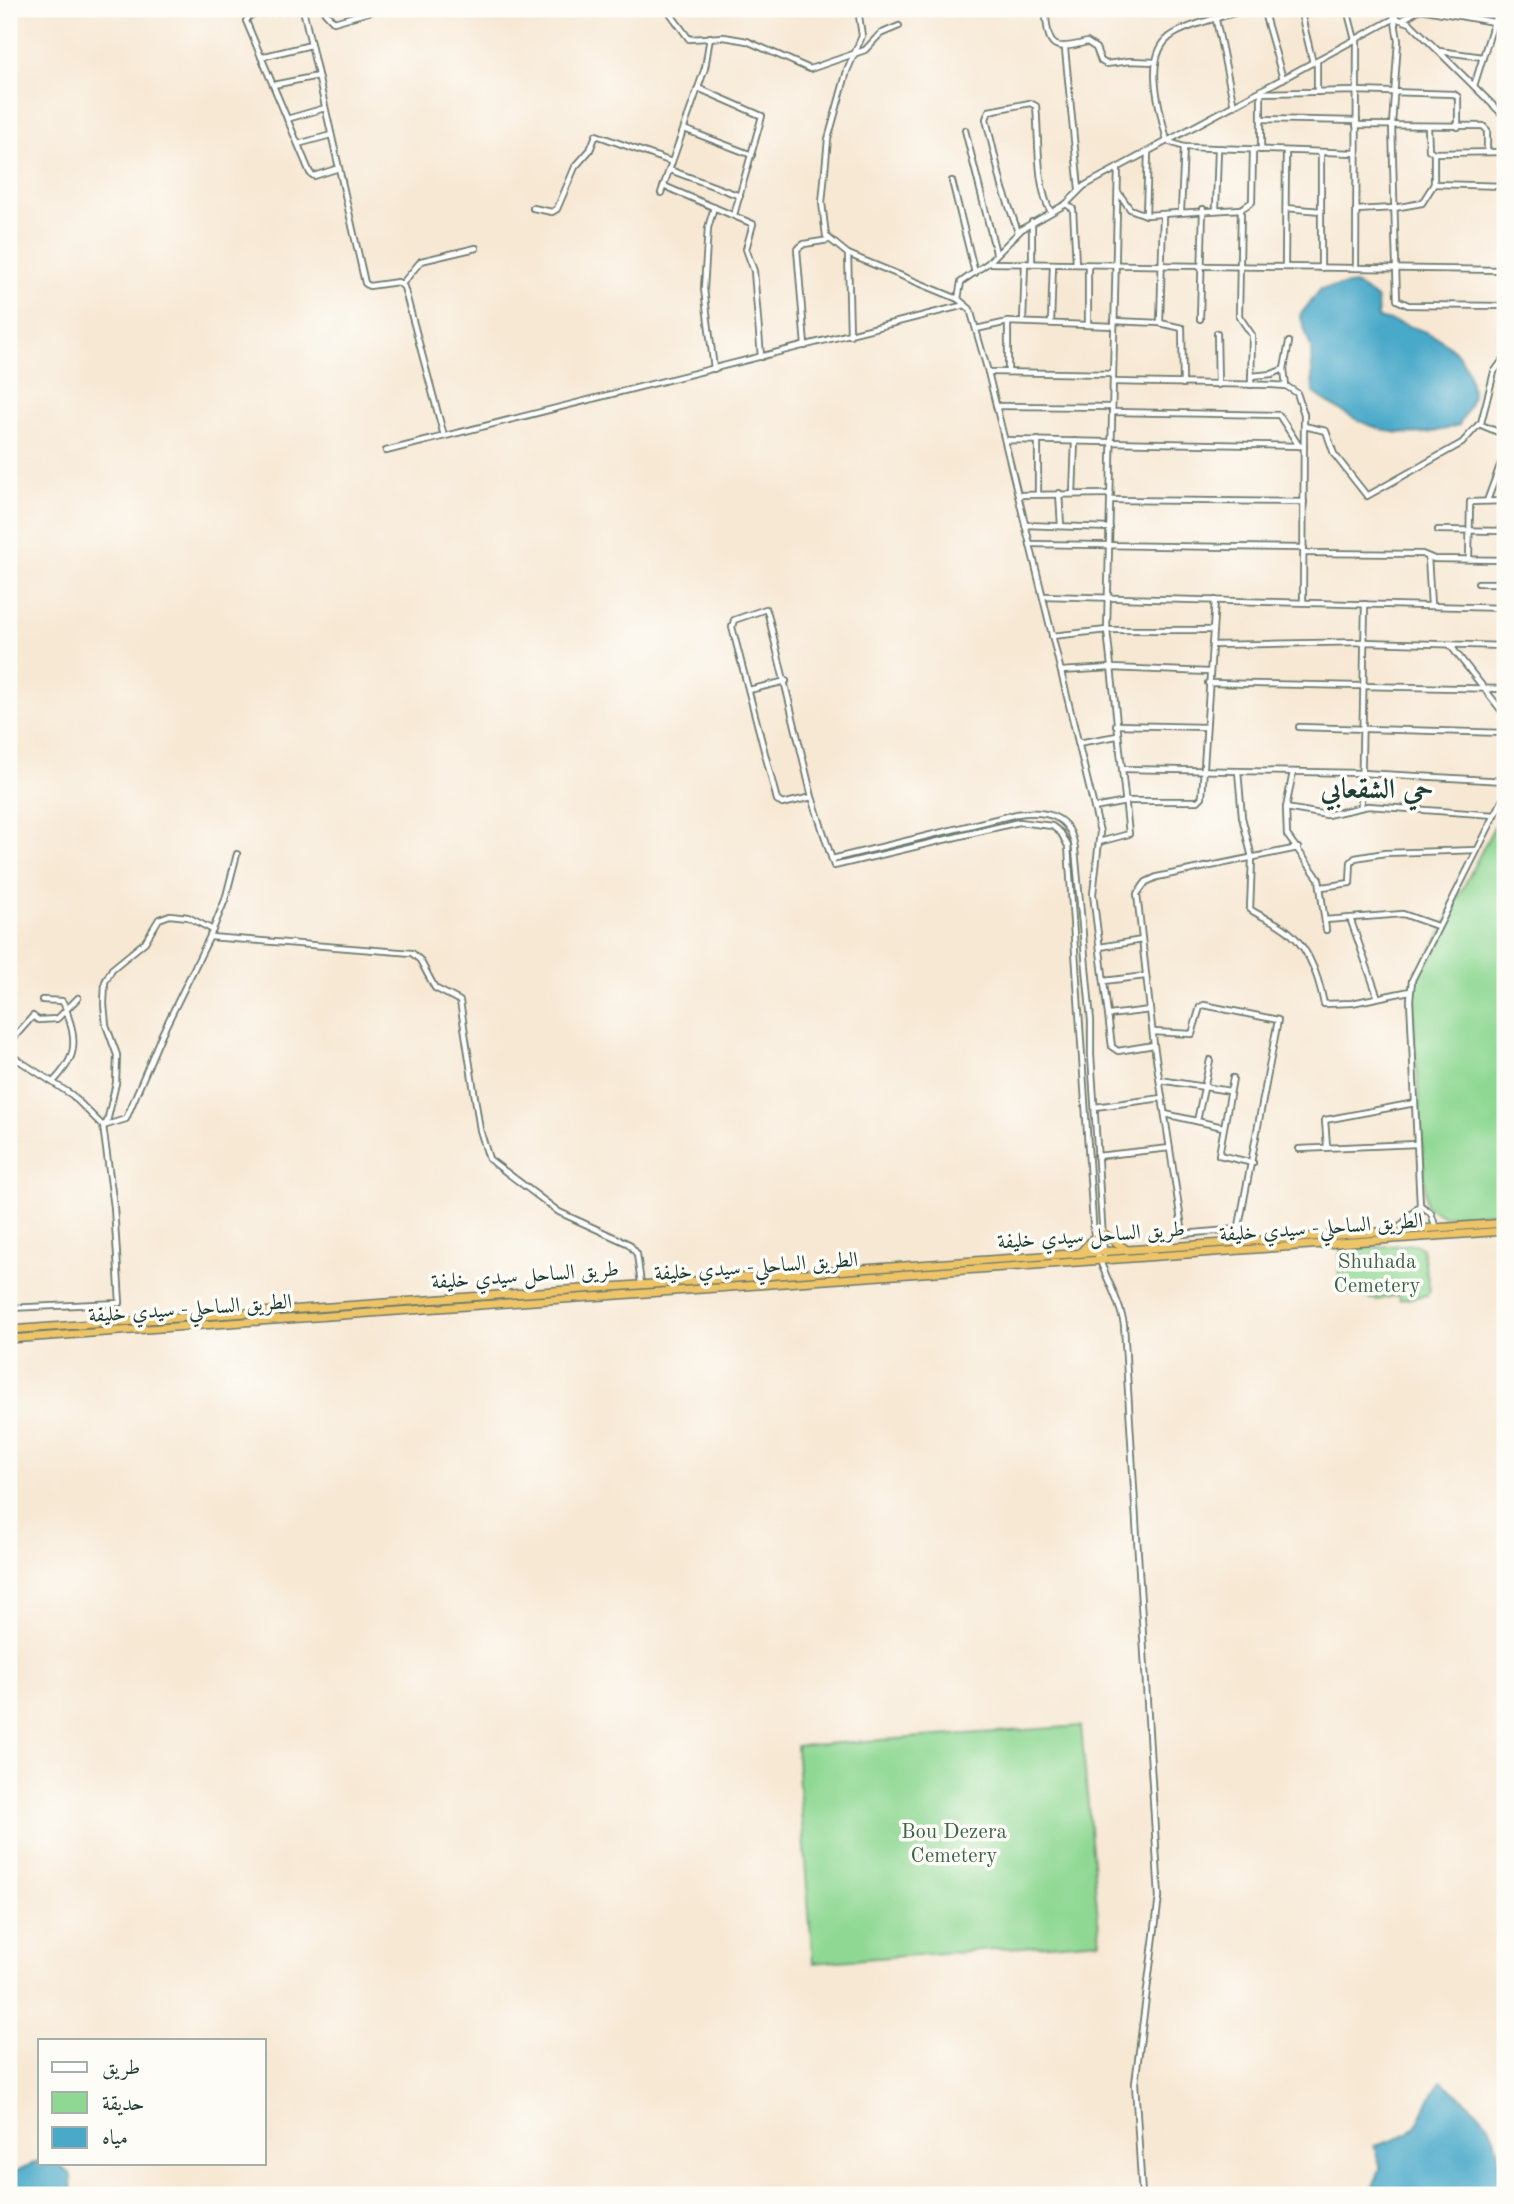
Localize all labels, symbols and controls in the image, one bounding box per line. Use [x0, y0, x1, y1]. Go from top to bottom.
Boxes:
district label: حي الشقعابي [1319, 776, 1434, 811]
street label: الطريق الساحلي- سيدي خليفة [1219, 1211, 1424, 1254]
street label: طريق الساحل سيدي خليفة [997, 1219, 1186, 1258]
street label: الطريق الساحلي- سيدي خليفة [654, 1250, 859, 1293]
park label: Shuhada Cemetery [1334, 1252, 1420, 1297]
street label: طريق الساحل سيدي خليفة [431, 1259, 620, 1298]
street label: الطريق الساحلي- سيدي خليفة [88, 1292, 293, 1335]
park label: Bou Dezera Cemetery [901, 1822, 1007, 1867]
legend [38, 2039, 266, 2166]
text: طريق [102, 2058, 140, 2080]
text: حديقة [102, 2094, 145, 2116]
text: مياه [102, 2128, 128, 2149]

